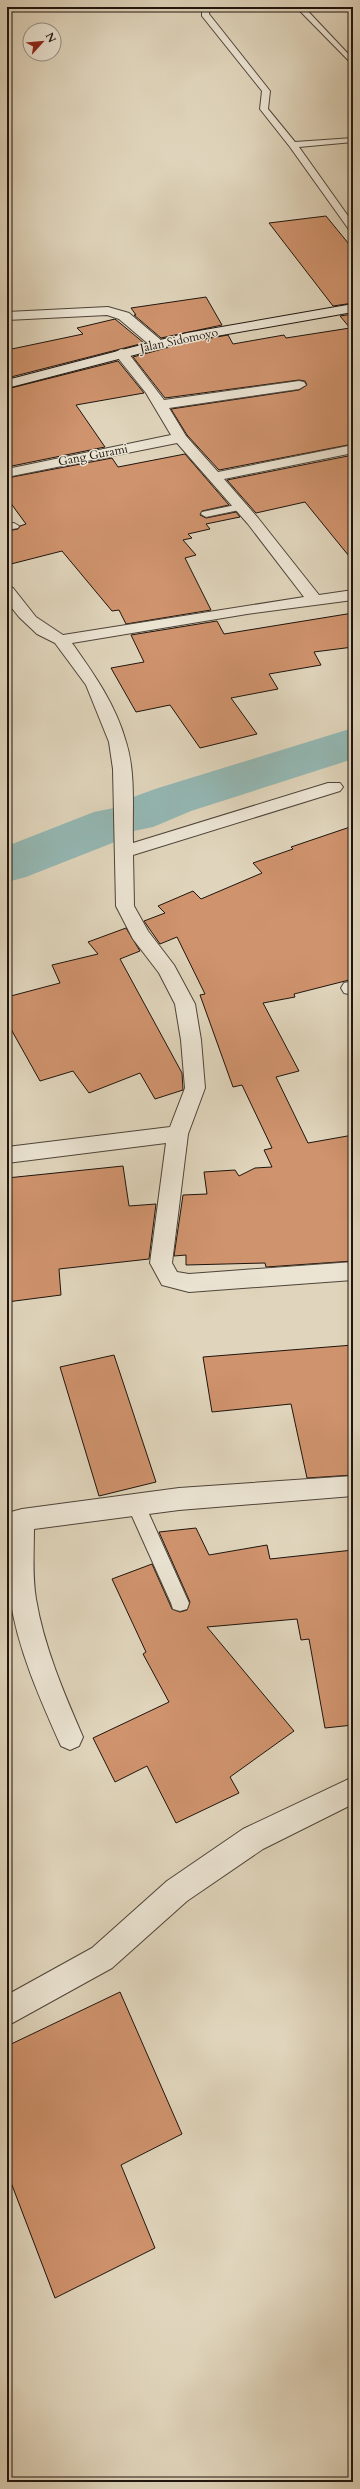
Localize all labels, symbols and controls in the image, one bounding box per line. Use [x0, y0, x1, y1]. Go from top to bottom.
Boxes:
north arrow [22, 22, 62, 62]
text: N [42, 30, 60, 46]
street label: Jalan Sidomoyo [137, 324, 220, 356]
street label: Gang Gurami [57, 440, 130, 470]

